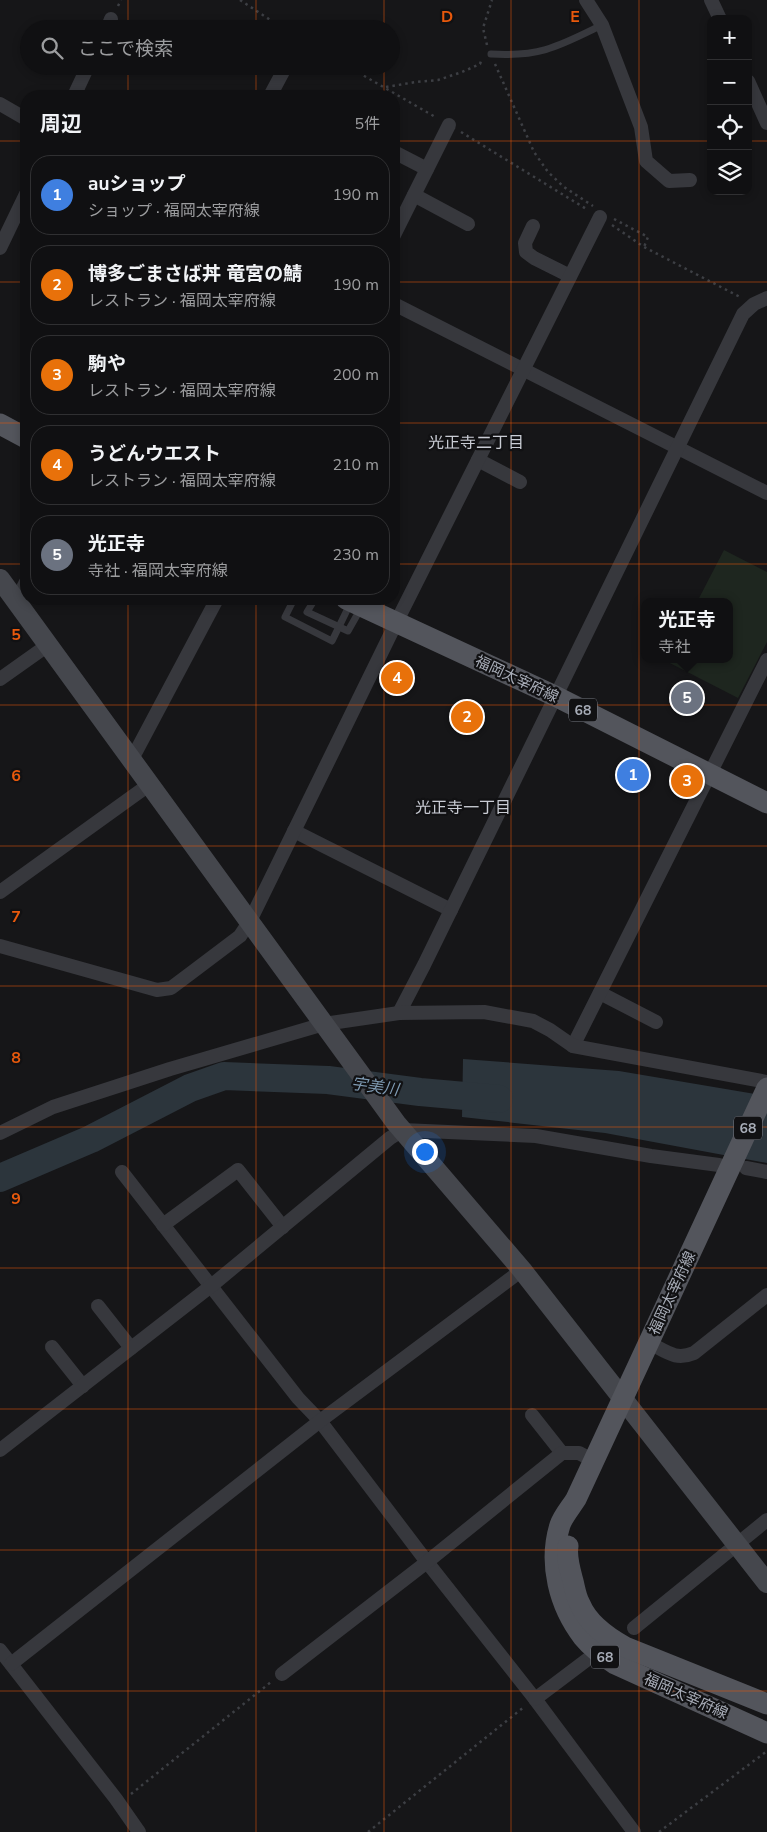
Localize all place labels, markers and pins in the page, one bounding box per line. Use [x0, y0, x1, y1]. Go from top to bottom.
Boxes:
pin: 4 [381, 659, 413, 697]
pin: 5 [671, 679, 703, 717]
pin: 2 [451, 698, 483, 736]
pin: 1 [617, 756, 649, 794]
pin: 3 [671, 762, 703, 800]

